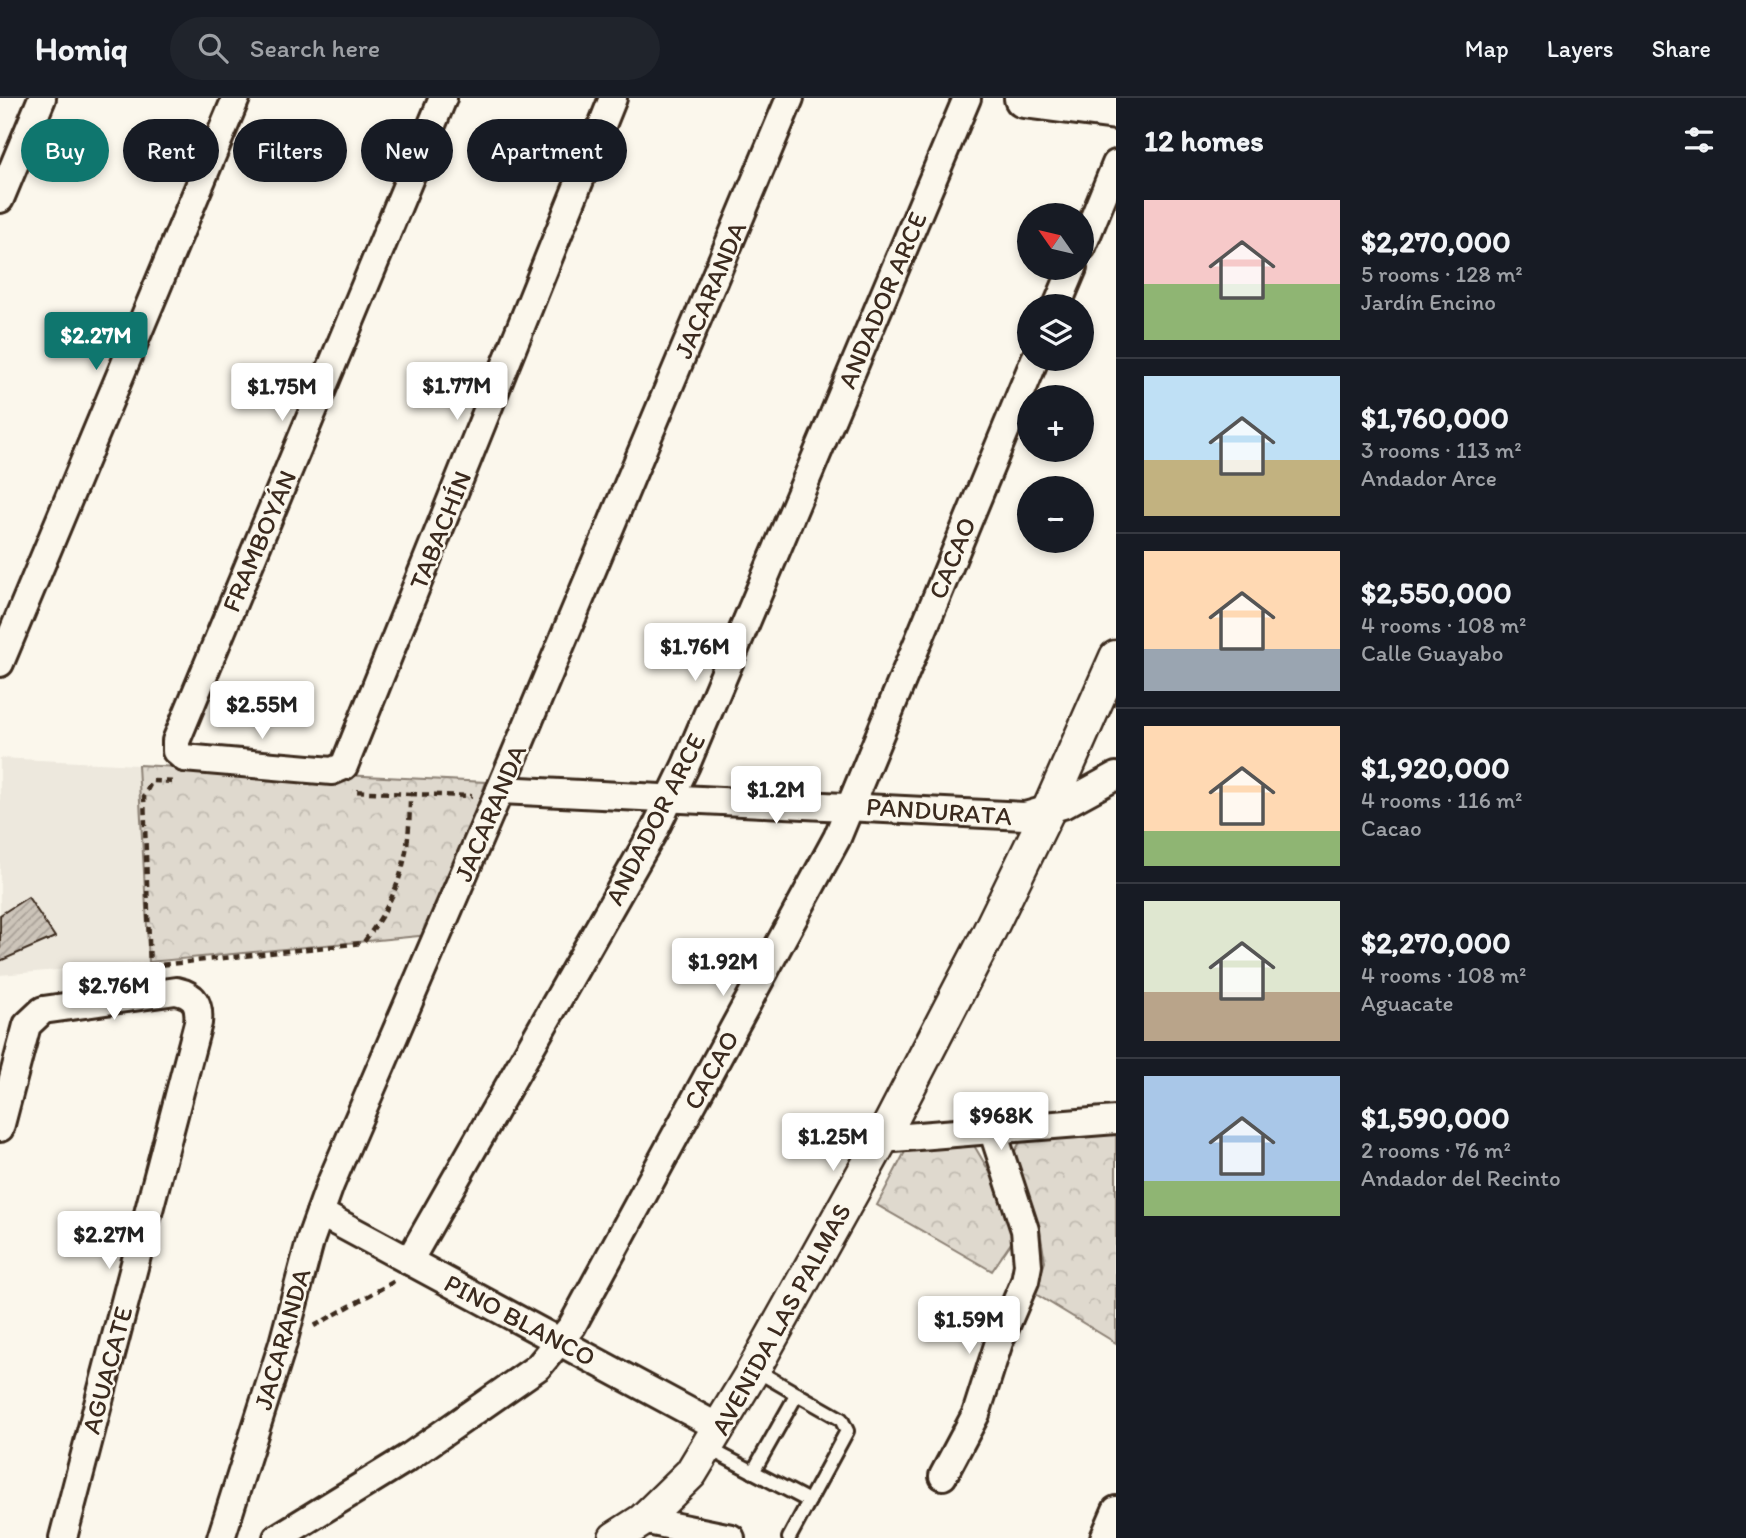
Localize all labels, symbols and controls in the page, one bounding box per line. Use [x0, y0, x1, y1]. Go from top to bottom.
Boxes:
search box [170, 17, 660, 80]
text: Homiq [35, 29, 128, 68]
icon: search [194, 29, 232, 67]
text: Search here [250, 32, 380, 64]
text: Map [1465, 34, 1509, 63]
text: Layers [1547, 34, 1614, 63]
text: Share [1652, 34, 1711, 63]
chip: Buy [21, 119, 109, 182]
chip: Rent [123, 119, 219, 182]
chip: Filters [233, 119, 347, 182]
chip: New [361, 119, 453, 182]
chip: Apartment [467, 119, 627, 182]
icon: filters [1680, 121, 1718, 159]
text: 12 homes [1144, 122, 1264, 159]
north arrow [1017, 203, 1094, 280]
map controls [1017, 203, 1094, 553]
street label: ANDADOR ARCE [830, 207, 934, 393]
street label: JACARANDA [667, 216, 753, 363]
text: $2,270,000 [1361, 223, 1511, 260]
icon: home [1200, 228, 1284, 312]
text: 5 rooms · 128 m² [1361, 260, 1523, 288]
text: Jardín Encino [1361, 288, 1496, 316]
button: layers [1017, 294, 1094, 371]
pin: $2.27M [39, 313, 153, 372]
text: $2.27M [60, 321, 132, 349]
pin: $1.77M [400, 362, 514, 422]
pin: $1.75M [225, 364, 339, 423]
text: $1.77M [423, 371, 491, 399]
text: $1.75M [247, 372, 317, 400]
button: + [1017, 385, 1094, 462]
text: $1,760,000 [1361, 399, 1509, 436]
icon: home [1200, 404, 1284, 488]
text: 3 rooms · 113 m² [1361, 436, 1522, 464]
text: Andador Arce [1361, 464, 1497, 492]
street label: FRAMBOYÁN [215, 465, 303, 617]
street label: TABACHÍN [402, 466, 478, 594]
button: − [1017, 476, 1094, 553]
street label: CACAO [921, 512, 983, 604]
text: $2,550,000 [1361, 574, 1512, 611]
icon: home [1200, 579, 1284, 663]
text: 4 rooms · 108 m² [1361, 611, 1526, 639]
pin: $1.76M [638, 624, 752, 683]
text: $1.76M [660, 632, 730, 660]
text: Calle Guayabo [1361, 639, 1503, 667]
pin: $2.55M [205, 682, 319, 741]
text: $2.55M [226, 690, 298, 718]
street label: ANDADOR ARCE [598, 728, 712, 910]
street label: JACARANDA [447, 739, 533, 886]
text: $1,920,000 [1361, 749, 1510, 786]
icon: home [1200, 754, 1284, 838]
pin: $1.2M [727, 766, 825, 826]
text: $1.2M [747, 775, 805, 803]
text: 4 rooms · 116 m² [1361, 786, 1523, 814]
street label: PANDURATA [865, 790, 1013, 832]
text: Cacao [1361, 814, 1422, 842]
text: $2,270,000 [1361, 924, 1511, 961]
icon: home [1200, 929, 1284, 1013]
pin: $1.92M [666, 939, 780, 998]
text: $1.92M [688, 947, 758, 975]
text: 4 rooms · 108 m² [1361, 961, 1526, 989]
pin: $2.76M [57, 962, 171, 1022]
text: $2.76M [78, 971, 150, 999]
text: Aguacate [1361, 989, 1454, 1017]
street label: CACAO [676, 1025, 746, 1115]
pin: $968K [952, 1093, 1050, 1152]
text: $1,590,000 [1361, 1099, 1510, 1136]
text: $968K [969, 1101, 1033, 1129]
icon: home [1200, 1104, 1284, 1188]
pin: $1.25M [776, 1114, 890, 1173]
text: $1.25M [798, 1122, 868, 1150]
text: 2 rooms · 76 m² [1361, 1136, 1511, 1164]
text: Andador del Recinto [1361, 1164, 1561, 1192]
street label: AVENIDA LAS PALMAS [704, 1198, 858, 1440]
pin: $2.27M [52, 1212, 166, 1271]
text: $2.27M [73, 1220, 145, 1248]
street label: JACARANDA [247, 1264, 318, 1413]
street label: PINO BLANCO [439, 1267, 601, 1373]
pin: $1.59M [912, 1296, 1026, 1356]
street label: AGUACATE [75, 1303, 139, 1437]
text: $1.59M [934, 1305, 1004, 1333]

